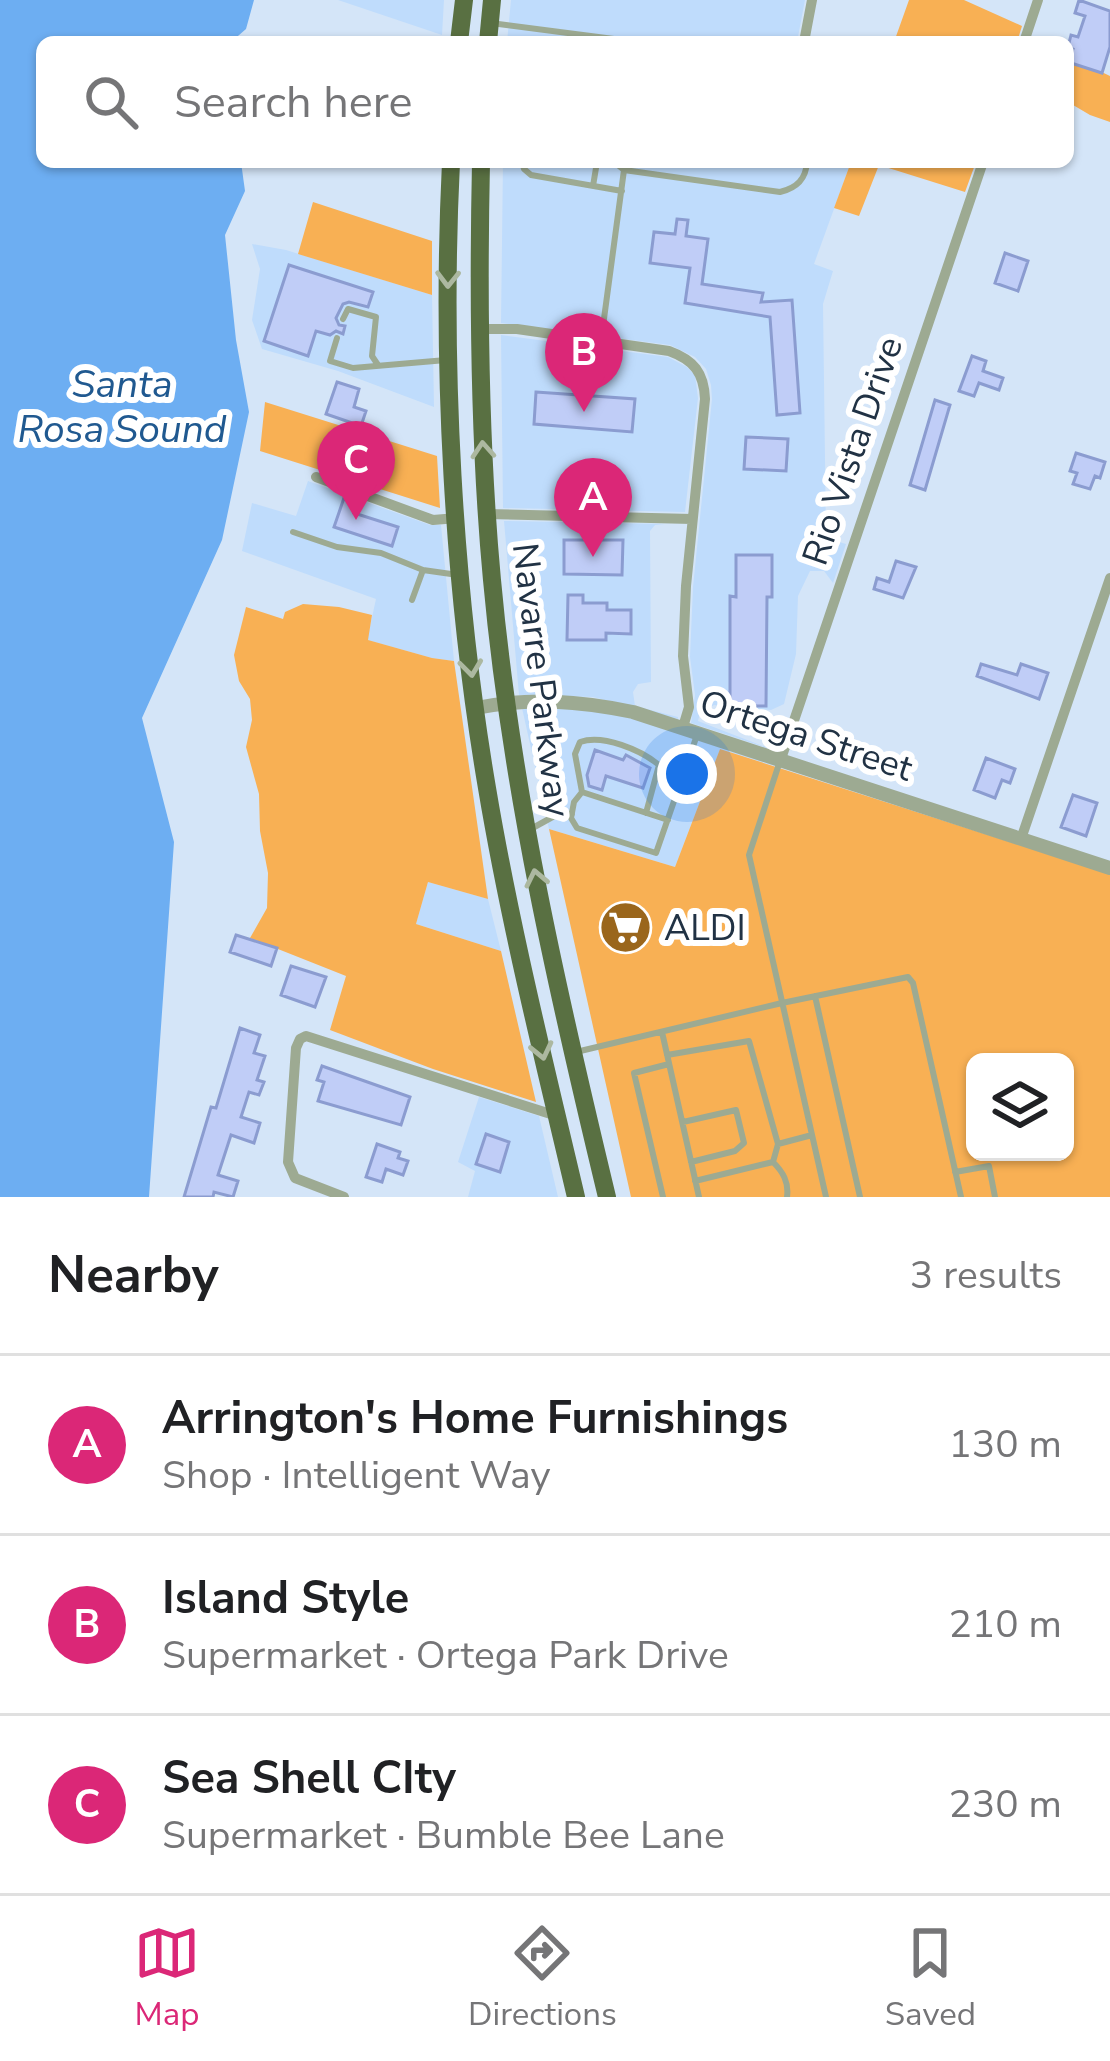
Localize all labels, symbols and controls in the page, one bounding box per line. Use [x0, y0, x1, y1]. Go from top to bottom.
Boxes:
search box [36, 36, 1074, 168]
icon: search [78, 69, 144, 135]
text: Search here [174, 72, 413, 133]
one-way arrow [436, 270, 462, 289]
pin: B [545, 313, 623, 412]
street label: Rio Vista Drive [791, 330, 915, 572]
water label: Santa Rosa Sound [17, 358, 227, 456]
pin: C [317, 421, 395, 520]
one-way arrow [470, 440, 496, 459]
pin: A [554, 458, 632, 557]
street label: Navarre Parkway [500, 540, 582, 820]
one-way arrow [458, 658, 484, 678]
street label: Ortega Street [693, 679, 919, 794]
your location [657, 744, 717, 804]
one-way arrow [524, 868, 550, 888]
supermarket icon: ALDI [597, 900, 653, 956]
place label: ALDI [664, 904, 746, 953]
one-way arrow [529, 1041, 554, 1061]
map controls [966, 1053, 1074, 1161]
button: layers [966, 1053, 1074, 1161]
text: Nearby [48, 1240, 219, 1310]
text: 3 results [910, 1249, 1062, 1302]
text: Arrington's Home Furnishings [162, 1388, 788, 1449]
text: A [72, 1418, 102, 1471]
text: 130 m [948, 1418, 1062, 1471]
text: Shop · Intelligent Way [162, 1449, 551, 1502]
text: Island Style [162, 1568, 409, 1629]
text: B [74, 1598, 100, 1651]
text: 210 m [948, 1598, 1062, 1651]
text: Supermarket · Ortega Park Drive [162, 1629, 729, 1682]
text: Sea Shell CIty [162, 1748, 456, 1809]
text: C [74, 1778, 100, 1831]
text: 230 m [948, 1778, 1062, 1831]
text: Supermarket · Bumble Bee Lane [162, 1809, 725, 1862]
tab: Map [134, 1920, 200, 2037]
tab: Directions [468, 1920, 617, 2037]
tab: Saved [885, 1920, 976, 2037]

